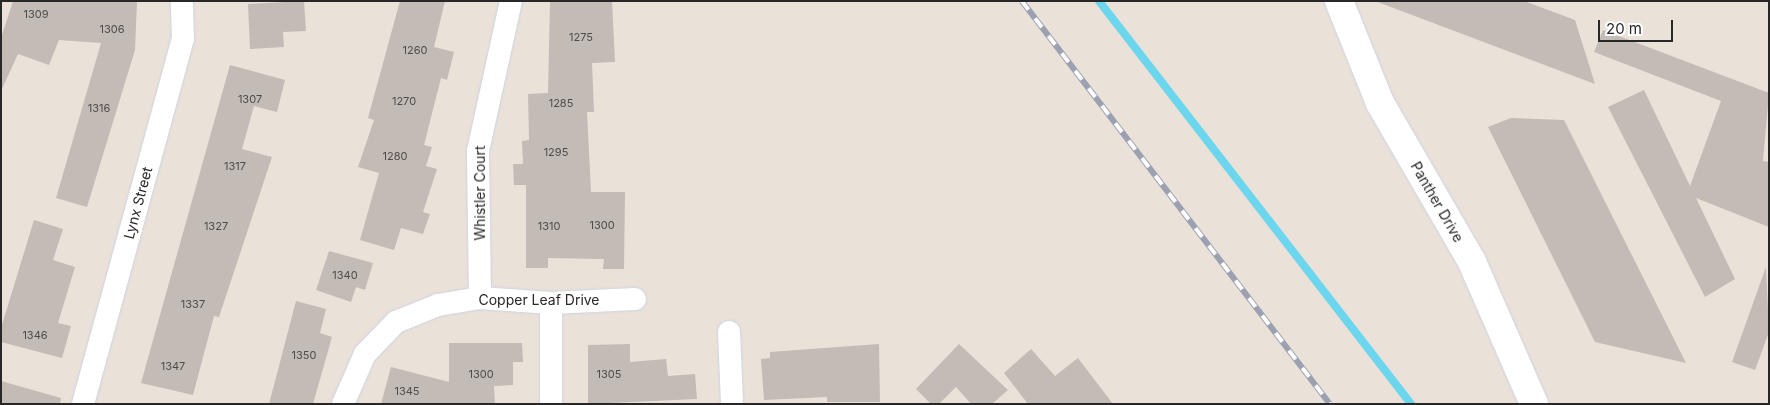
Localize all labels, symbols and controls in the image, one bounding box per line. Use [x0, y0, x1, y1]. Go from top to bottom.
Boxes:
house number: 1309 [23, 7, 49, 21]
scale bar [1600, 10, 1675, 42]
text: 20 m [1606, 19, 1642, 38]
house number: 1306 [99, 22, 125, 36]
house number: 1275 [569, 30, 593, 44]
house number: 1260 [403, 43, 427, 57]
house number: 1307 [238, 92, 262, 106]
house number: 1270 [392, 94, 416, 108]
house number: 1285 [549, 96, 573, 110]
house number: 1316 [88, 101, 110, 115]
street label: Whistler Court [472, 145, 488, 241]
house number: 1295 [544, 145, 568, 159]
house number: 1280 [383, 149, 407, 163]
house number: 1317 [224, 159, 246, 173]
street label: Panther Drive [1407, 159, 1467, 245]
street label: Lynx Street [120, 165, 156, 241]
house number: 1300 [589, 218, 615, 232]
house number: 1327 [204, 219, 228, 233]
house number: 1310 [538, 219, 560, 233]
house number: 1340 [332, 268, 358, 282]
street label: Copper Leaf Drive [478, 292, 600, 308]
house number: 1337 [181, 297, 205, 311]
house number: 1346 [22, 328, 48, 342]
house number: 1350 [292, 348, 316, 362]
house number: 1347 [161, 359, 185, 373]
house number: 1300 [468, 367, 494, 381]
house number: 1305 [597, 367, 621, 381]
house number: 1345 [394, 384, 420, 398]

